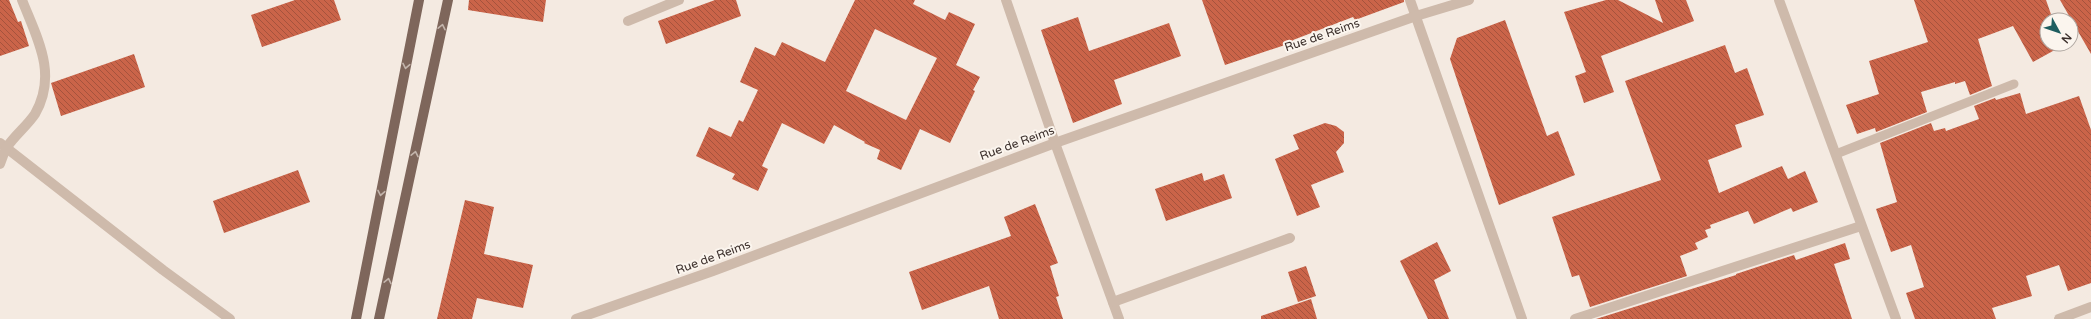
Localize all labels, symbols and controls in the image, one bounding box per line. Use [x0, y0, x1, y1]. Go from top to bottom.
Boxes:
north arrow [2039, 12, 2079, 52]
street label: Rue de Reims [1283, 16, 1362, 54]
one-way arrow [438, 24, 446, 30]
text: N [2058, 31, 2074, 46]
one-way arrow [403, 63, 411, 69]
street label: Rue de Reims [978, 123, 1056, 163]
one-way arrow [411, 151, 419, 157]
one-way arrow [378, 190, 386, 196]
street label: Rue de Reims [674, 237, 752, 277]
one-way arrow [383, 278, 391, 284]

